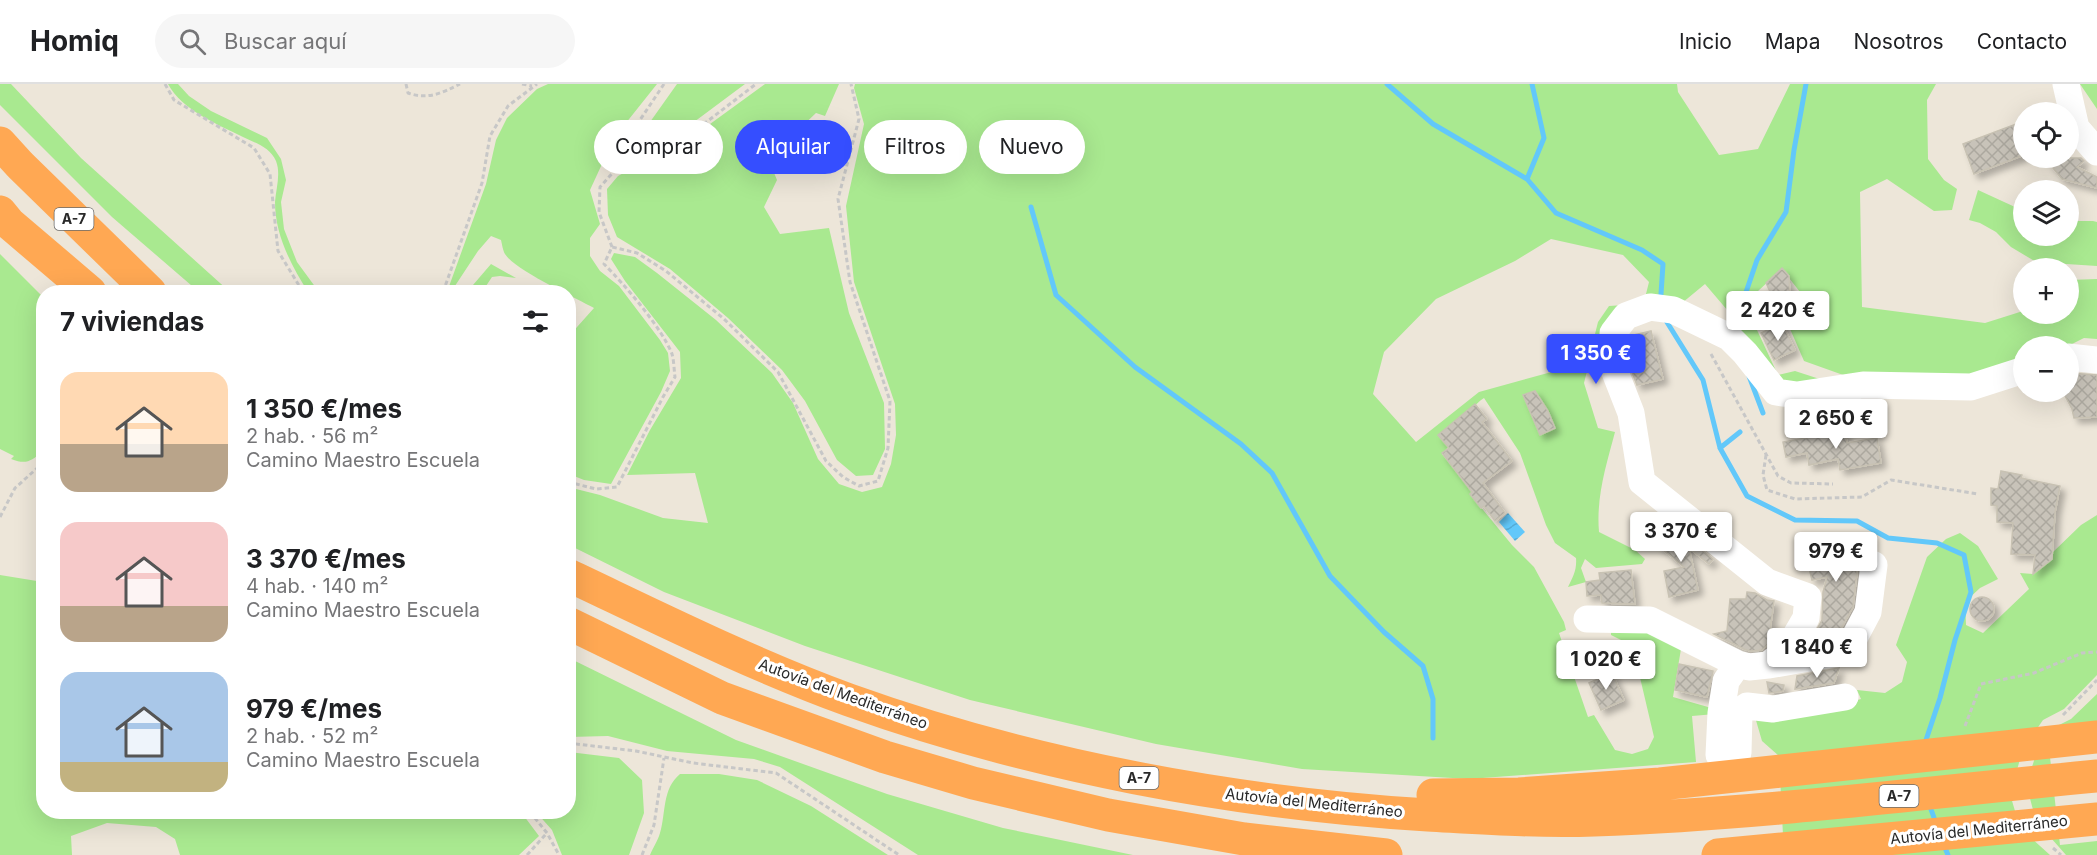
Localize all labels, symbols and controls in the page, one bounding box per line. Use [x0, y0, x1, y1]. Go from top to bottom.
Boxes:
search box [155, 14, 575, 68]
text: Homiq [30, 24, 119, 58]
icon: search [176, 25, 209, 58]
text: Buscar aquí [224, 28, 347, 54]
text: Inicio [1679, 29, 1732, 54]
text: Mapa [1765, 29, 1820, 54]
text: Nosotros [1853, 29, 1944, 54]
text: Contacto [1977, 29, 2067, 54]
map controls [2013, 102, 2079, 402]
button: locate [2013, 102, 2079, 168]
chip: Comprar [594, 120, 723, 174]
chip: Alquilar [735, 120, 852, 174]
chip: Filtros [864, 120, 967, 174]
chip: Nuevo [979, 120, 1085, 174]
button: layers [2013, 180, 2079, 246]
road number: A-7 [54, 208, 94, 230]
button: + [2013, 258, 2079, 324]
pin: 2 420 € [1723, 291, 1833, 342]
text: 2 420 € [1740, 298, 1816, 322]
icon: filters [519, 305, 552, 338]
text: 7 viviendas [60, 306, 204, 337]
pin: 1 350 € [1541, 334, 1651, 385]
button: − [2013, 336, 2079, 402]
text: 1 350 € [1561, 341, 1631, 365]
text: 1 350 €/mes [246, 393, 402, 424]
icon: home [108, 396, 180, 468]
pin: 2 650 € [1781, 399, 1891, 450]
text: 2 650 € [1798, 406, 1874, 430]
text: 2 hab. · 56 m² [246, 424, 378, 448]
text: Camino Maestro Escuela [246, 448, 480, 472]
pin: 3 370 € [1626, 512, 1736, 563]
text: 3 370 € [1644, 519, 1718, 543]
pin: 979 € [1794, 532, 1878, 583]
text: 979 € [1808, 539, 1864, 563]
text: 3 370 €/mes [246, 543, 406, 574]
icon: home [108, 546, 180, 618]
text: 4 hab. · 140 m² [246, 574, 388, 598]
text: Camino Maestro Escuela [246, 598, 480, 622]
pin: 1 840 € [1762, 628, 1872, 679]
text: 1 840 € [1781, 635, 1853, 659]
pin: 1 020 € [1551, 640, 1661, 691]
text: 1 020 € [1570, 647, 1642, 671]
street label: Autovía del Mediterráneo [756, 654, 930, 733]
text: 979 €/mes [246, 693, 382, 724]
icon: home [108, 696, 180, 768]
text: 2 hab. · 52 m² [246, 724, 378, 748]
text: Camino Maestro Escuela [246, 748, 480, 772]
road number: A-7 [1120, 767, 1158, 789]
street label: Autovía del Mediterráneo [1224, 784, 1404, 821]
road number: A-7 [1880, 785, 1918, 807]
street label: Autovía del Mediterráneo [1889, 811, 2069, 848]

